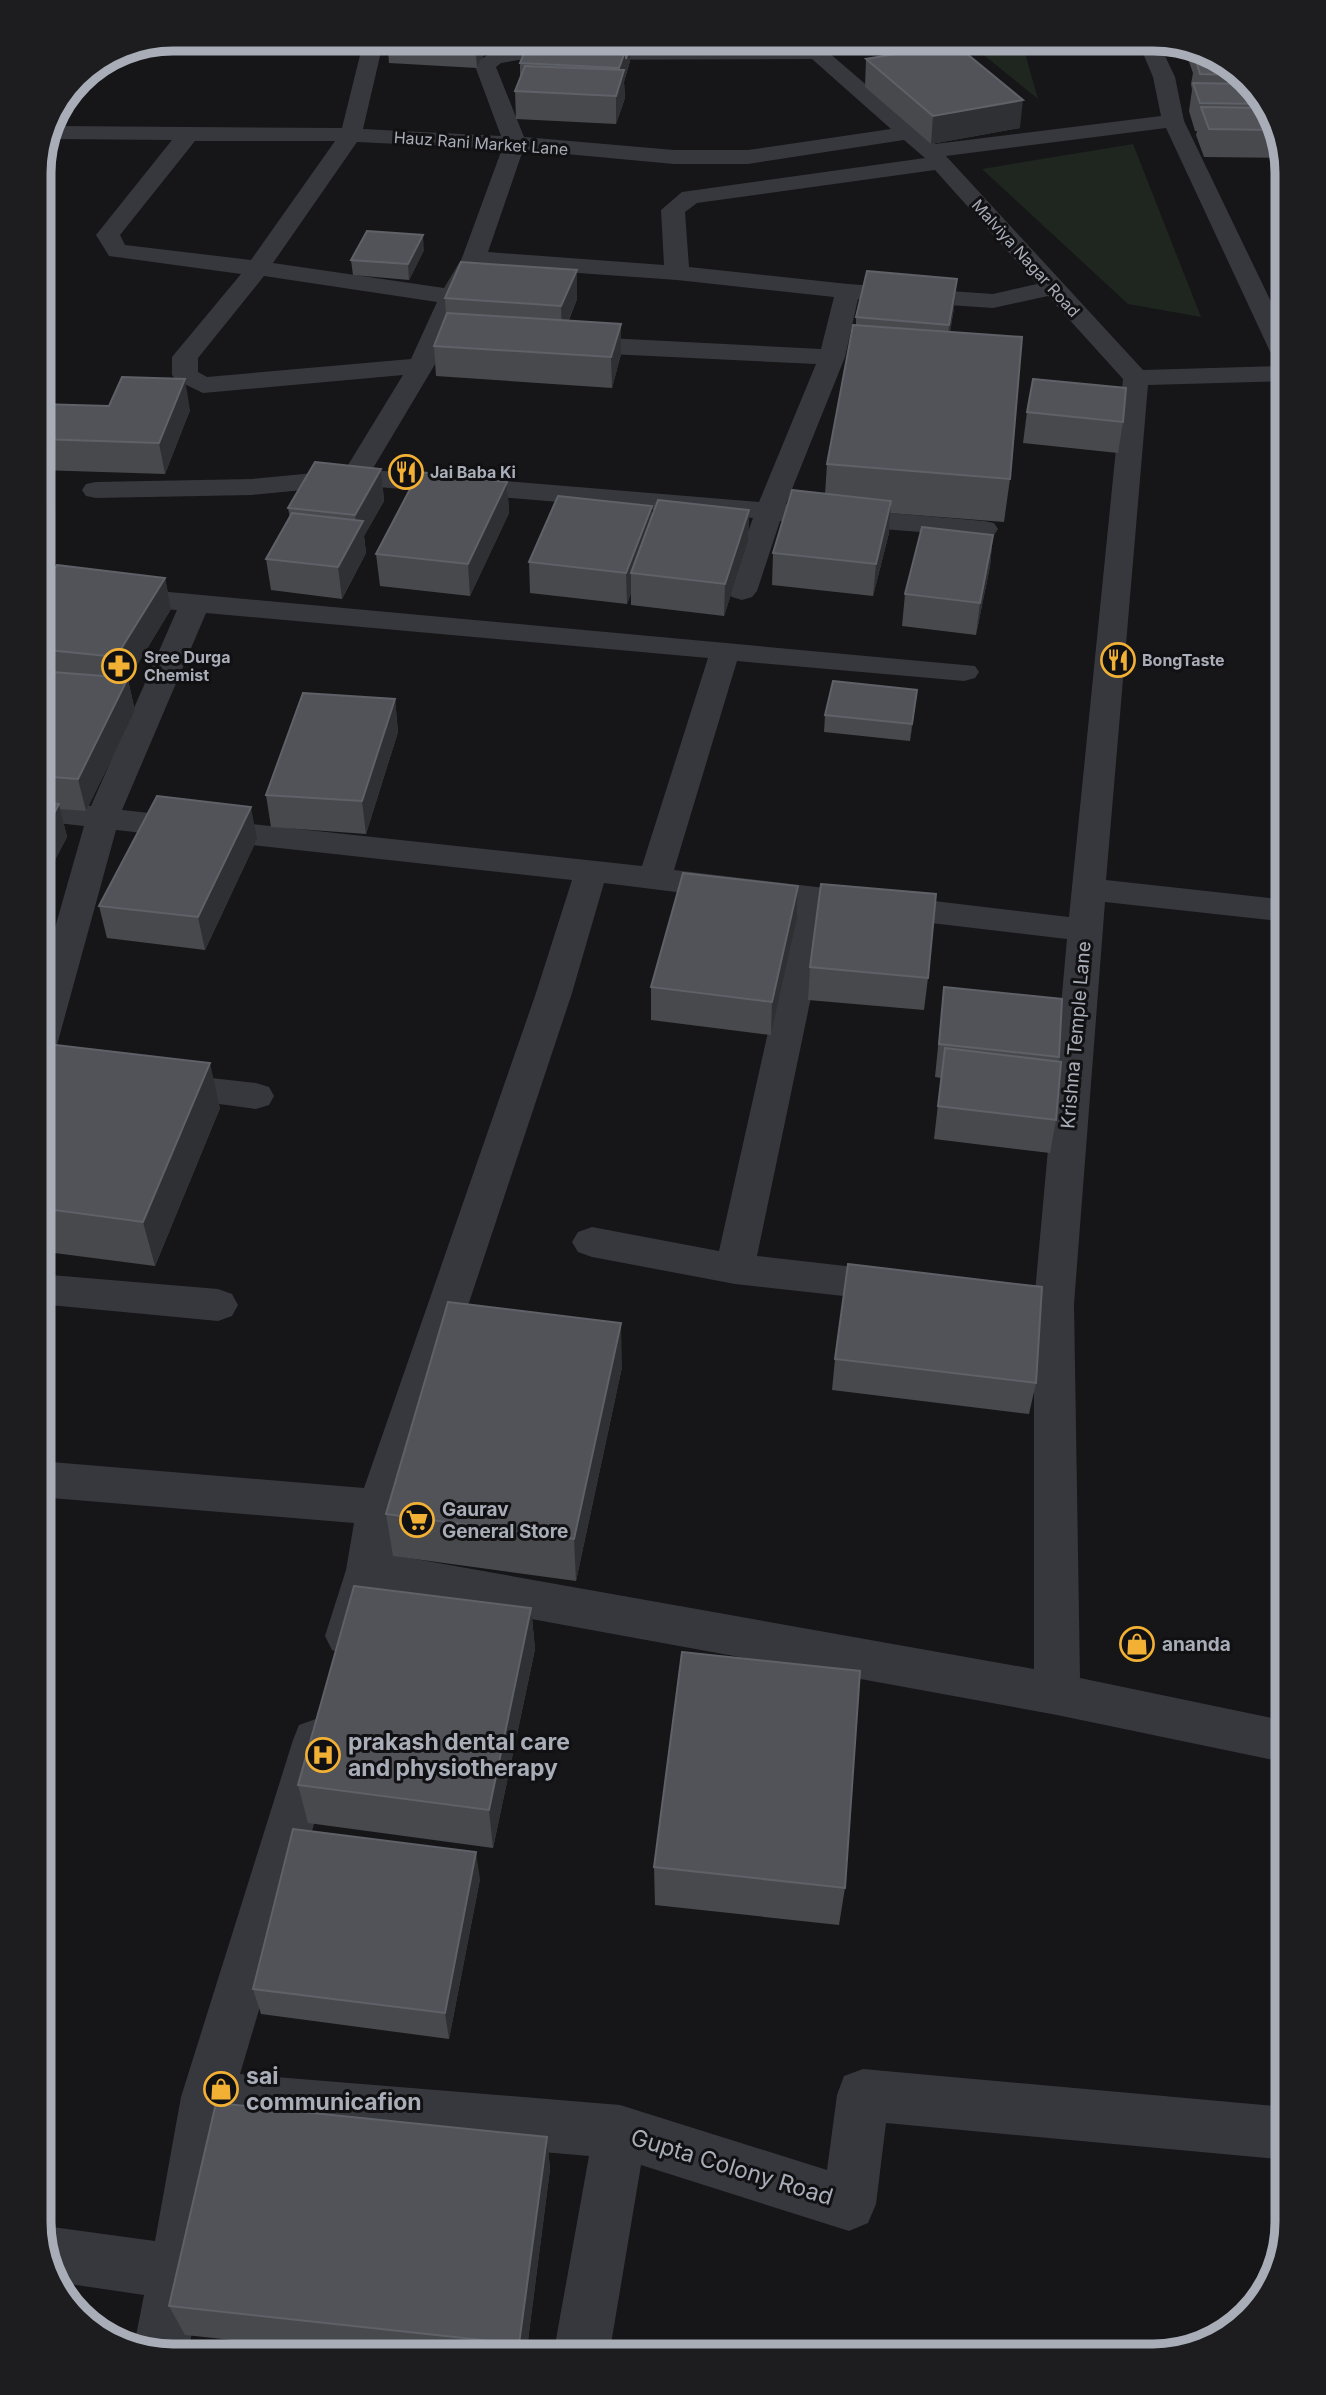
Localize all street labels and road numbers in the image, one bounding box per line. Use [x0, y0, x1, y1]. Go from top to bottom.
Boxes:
street label: Hauz Rani Market Lane [393, 127, 569, 159]
street label: Malviya Nagar Road [968, 195, 1084, 321]
street label: Krishna Temple Lane [1056, 940, 1096, 1130]
street label: Gupta Colony Road [628, 2123, 836, 2211]

